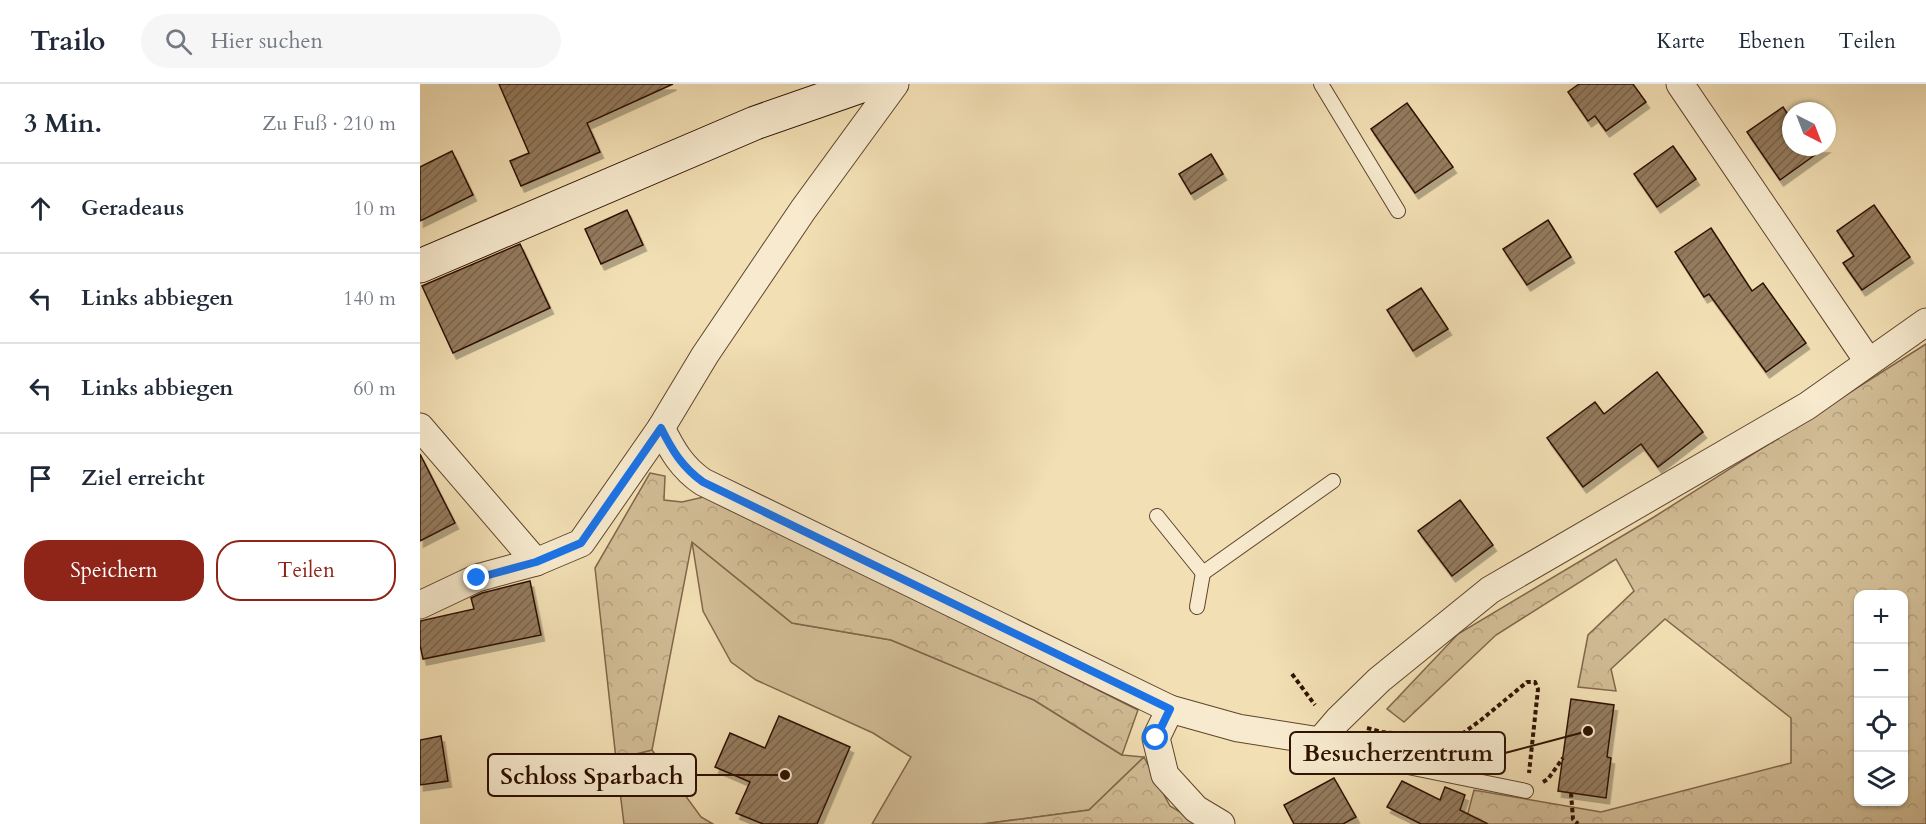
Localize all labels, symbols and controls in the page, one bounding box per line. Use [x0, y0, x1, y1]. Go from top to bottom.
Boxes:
search box [141, 14, 561, 68]
text: Trailo [30, 22, 105, 60]
icon: search [162, 25, 195, 58]
text: Hier suchen [210, 26, 323, 56]
text: Karte [1657, 27, 1705, 56]
text: Ebenen [1738, 27, 1805, 56]
text: Teilen [1838, 27, 1896, 56]
north arrow [1782, 102, 1836, 156]
text: 3 Min. [24, 106, 102, 141]
text: Zu Fuß · 210 m [262, 110, 396, 137]
icon: ahead [24, 192, 57, 225]
text: Geradeaus [81, 193, 184, 223]
text: 10 m [353, 195, 396, 222]
icon: left [24, 282, 57, 315]
text: Links abbiegen [81, 283, 233, 313]
text: 140 m [343, 285, 396, 312]
icon: left [24, 372, 57, 405]
text: Links abbiegen [81, 373, 233, 403]
text: 60 m [353, 375, 396, 402]
icon: arrive [24, 462, 57, 495]
text: Ziel erreicht [81, 463, 205, 493]
button: Speichern [24, 540, 204, 601]
button: Teilen [216, 540, 396, 601]
route end [463, 564, 489, 590]
map controls [1854, 590, 1908, 806]
button: + [1854, 590, 1908, 644]
button: − [1854, 644, 1908, 698]
button: locate [1854, 698, 1908, 752]
route start [1142, 724, 1168, 750]
callout: Besucherzentrum [1290, 732, 1505, 774]
text: Besucherzentrum [1303, 737, 1494, 770]
button: layers [1854, 752, 1908, 806]
callout: Schloss Sparbach [488, 754, 696, 796]
text: Schloss Sparbach [500, 760, 684, 793]

